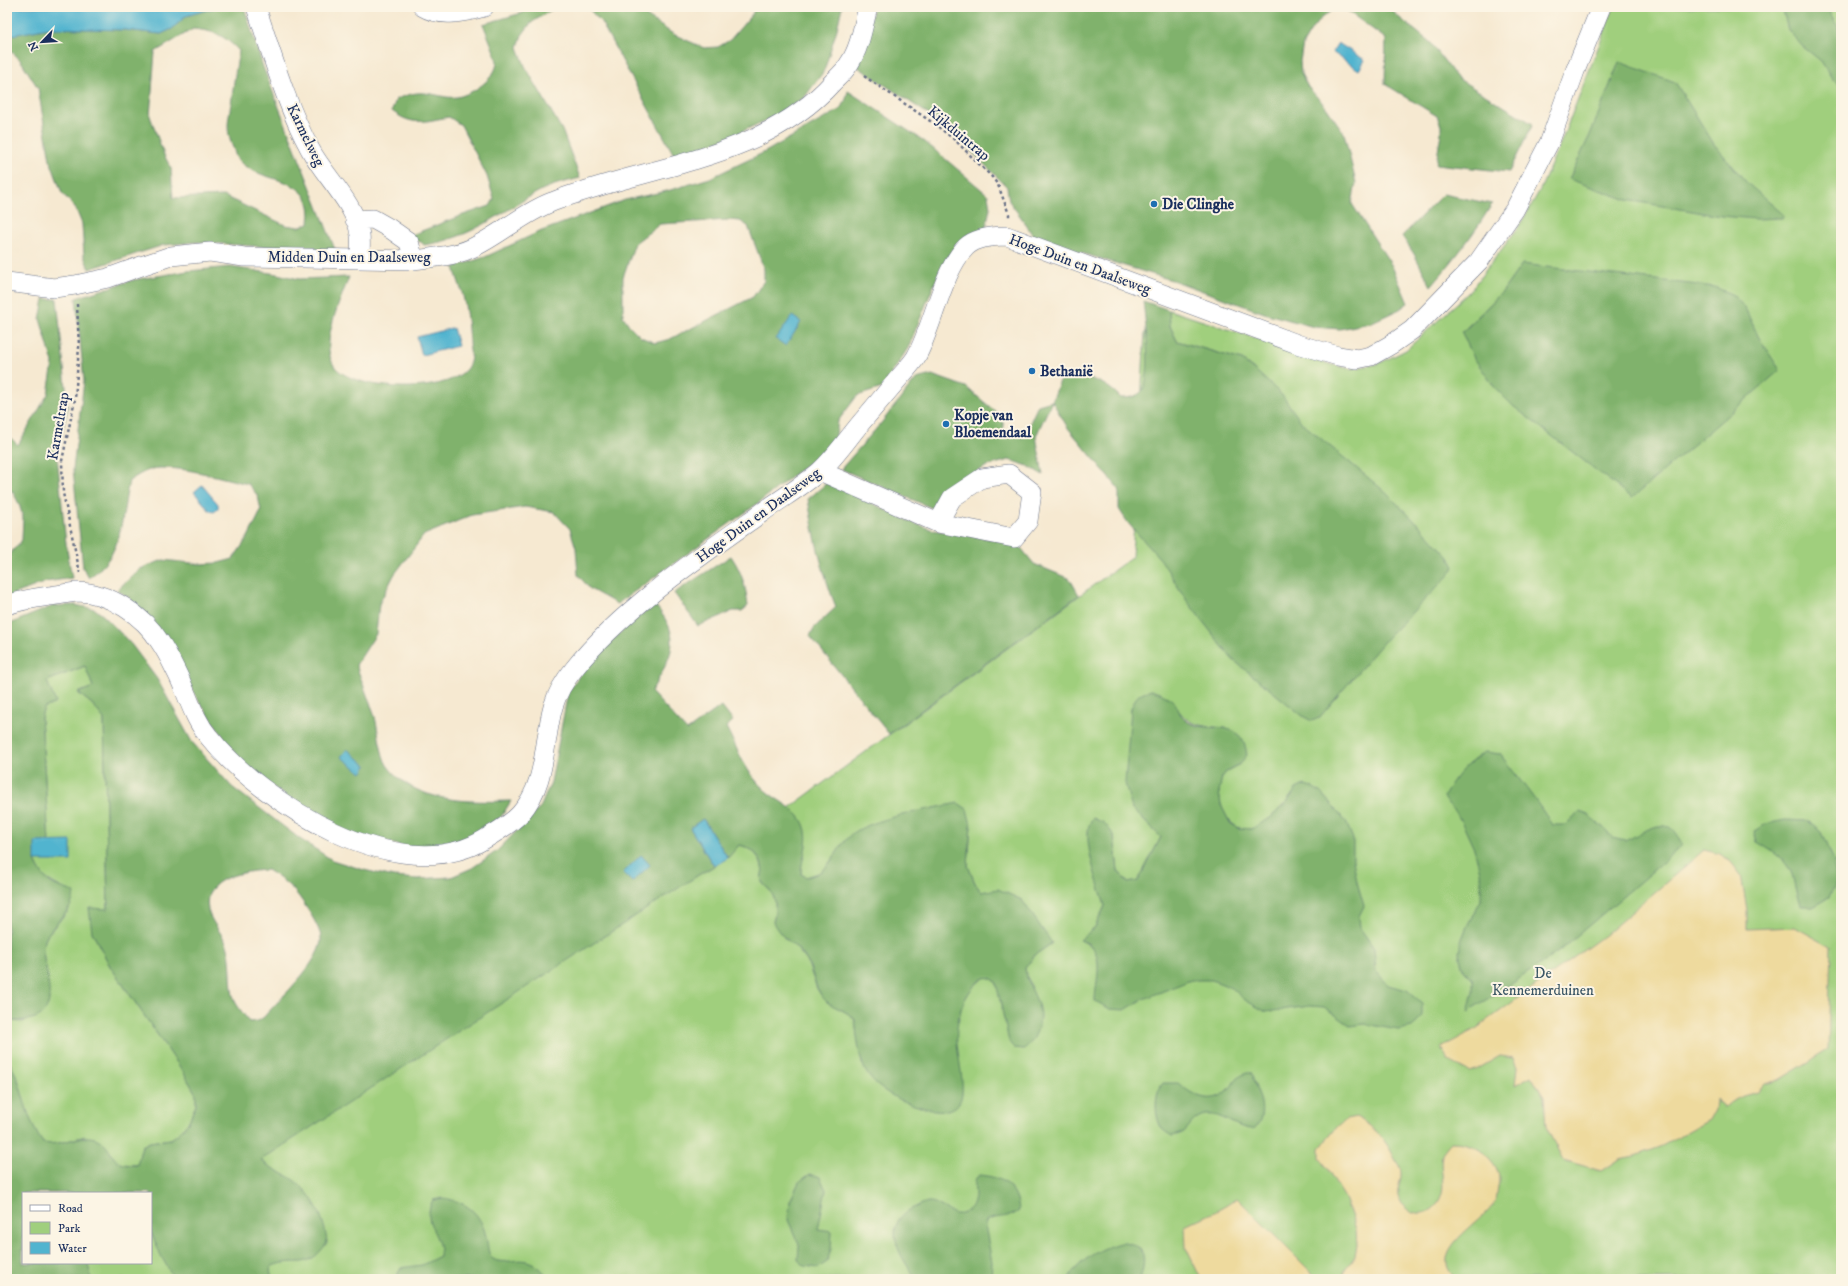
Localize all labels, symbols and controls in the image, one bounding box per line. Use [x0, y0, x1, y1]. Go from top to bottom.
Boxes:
north arrow [22, 22, 62, 62]
text: N [26, 39, 42, 53]
street label: Karmelweg [282, 101, 329, 170]
street label: Kijkduintrap [923, 102, 994, 165]
place label: Die Clinghe [1162, 195, 1235, 214]
marker: Die Clinghe [1149, 199, 1159, 209]
street label: Hoge Duin en Daalseweg [1006, 230, 1154, 299]
street label: Midden Duin en Daalseweg [267, 248, 431, 267]
place label: Bethanië [1040, 362, 1093, 381]
marker: Bethanië [1027, 366, 1037, 376]
street label: Karmeltrap [43, 390, 74, 462]
place label: Kopje van Bloemendaal [954, 406, 1032, 442]
marker: Kopje van Bloemendaal [941, 419, 951, 429]
street label: Hoge Duin en Daalseweg [692, 463, 825, 567]
park label: De Kennemerduinen [1492, 964, 1594, 1000]
legend [22, 1192, 152, 1264]
text: Road [58, 1201, 83, 1216]
text: Park [58, 1221, 80, 1236]
text: Water [57, 1241, 87, 1256]

